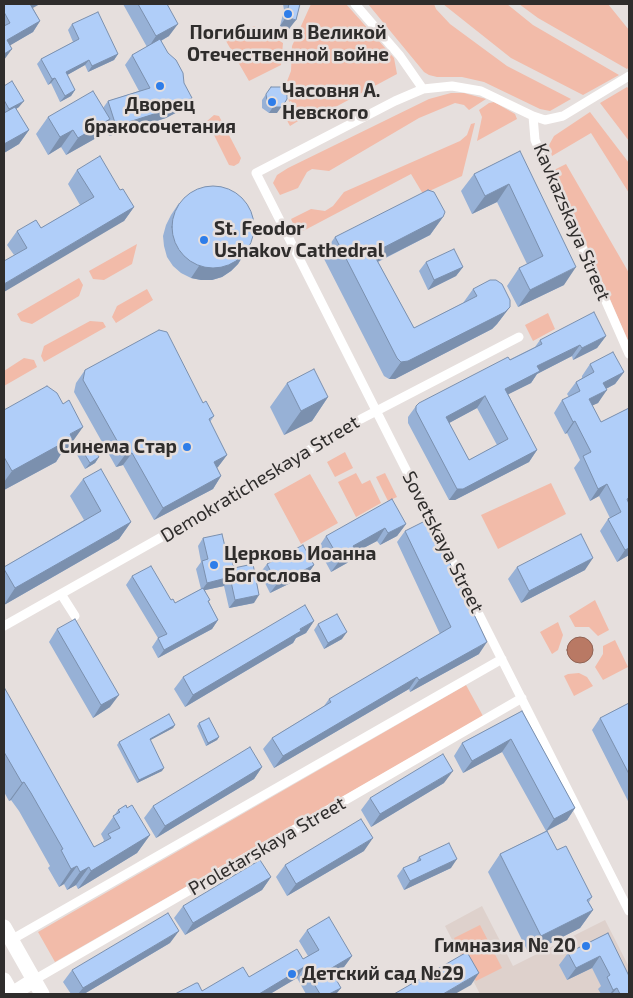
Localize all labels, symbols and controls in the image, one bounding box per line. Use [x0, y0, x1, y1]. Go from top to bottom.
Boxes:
marker: Погибшим в Великой Отечественной войне [282, 8, 294, 20]
place label: Погибшим в Великой Отечественной войне [187, 22, 389, 66]
marker: Дворец бракосочетания [154, 80, 166, 92]
place label: Часовня А. Невского [282, 80, 381, 124]
place label: Дворец бракосочетания [84, 94, 236, 138]
marker: Часовня А. Невского [266, 96, 278, 108]
street label: Kavkazskaya Street [529, 140, 615, 304]
place label: St. Feodor Ushakov Cathedral [214, 218, 384, 262]
marker: St. Feodor Ushakov Cathedral [198, 234, 210, 246]
street label: Demokraticheskaya Street [157, 411, 363, 547]
place label: Синема Стар [59, 436, 177, 458]
marker: Синема Стар [181, 441, 193, 453]
street label: Sovetskaya Street [397, 467, 489, 617]
place label: Церковь Иоанна Богослова [224, 543, 376, 587]
marker: Церковь Иоанна Богослова [208, 559, 220, 571]
street label: Proletarskaya Street [184, 792, 350, 900]
place label: Гимназия № 20 [434, 935, 576, 957]
marker: Гимназия № 20 [580, 940, 592, 952]
place label: Детский сад №29 [302, 963, 464, 985]
marker: Детский сад №29 [286, 968, 298, 980]

